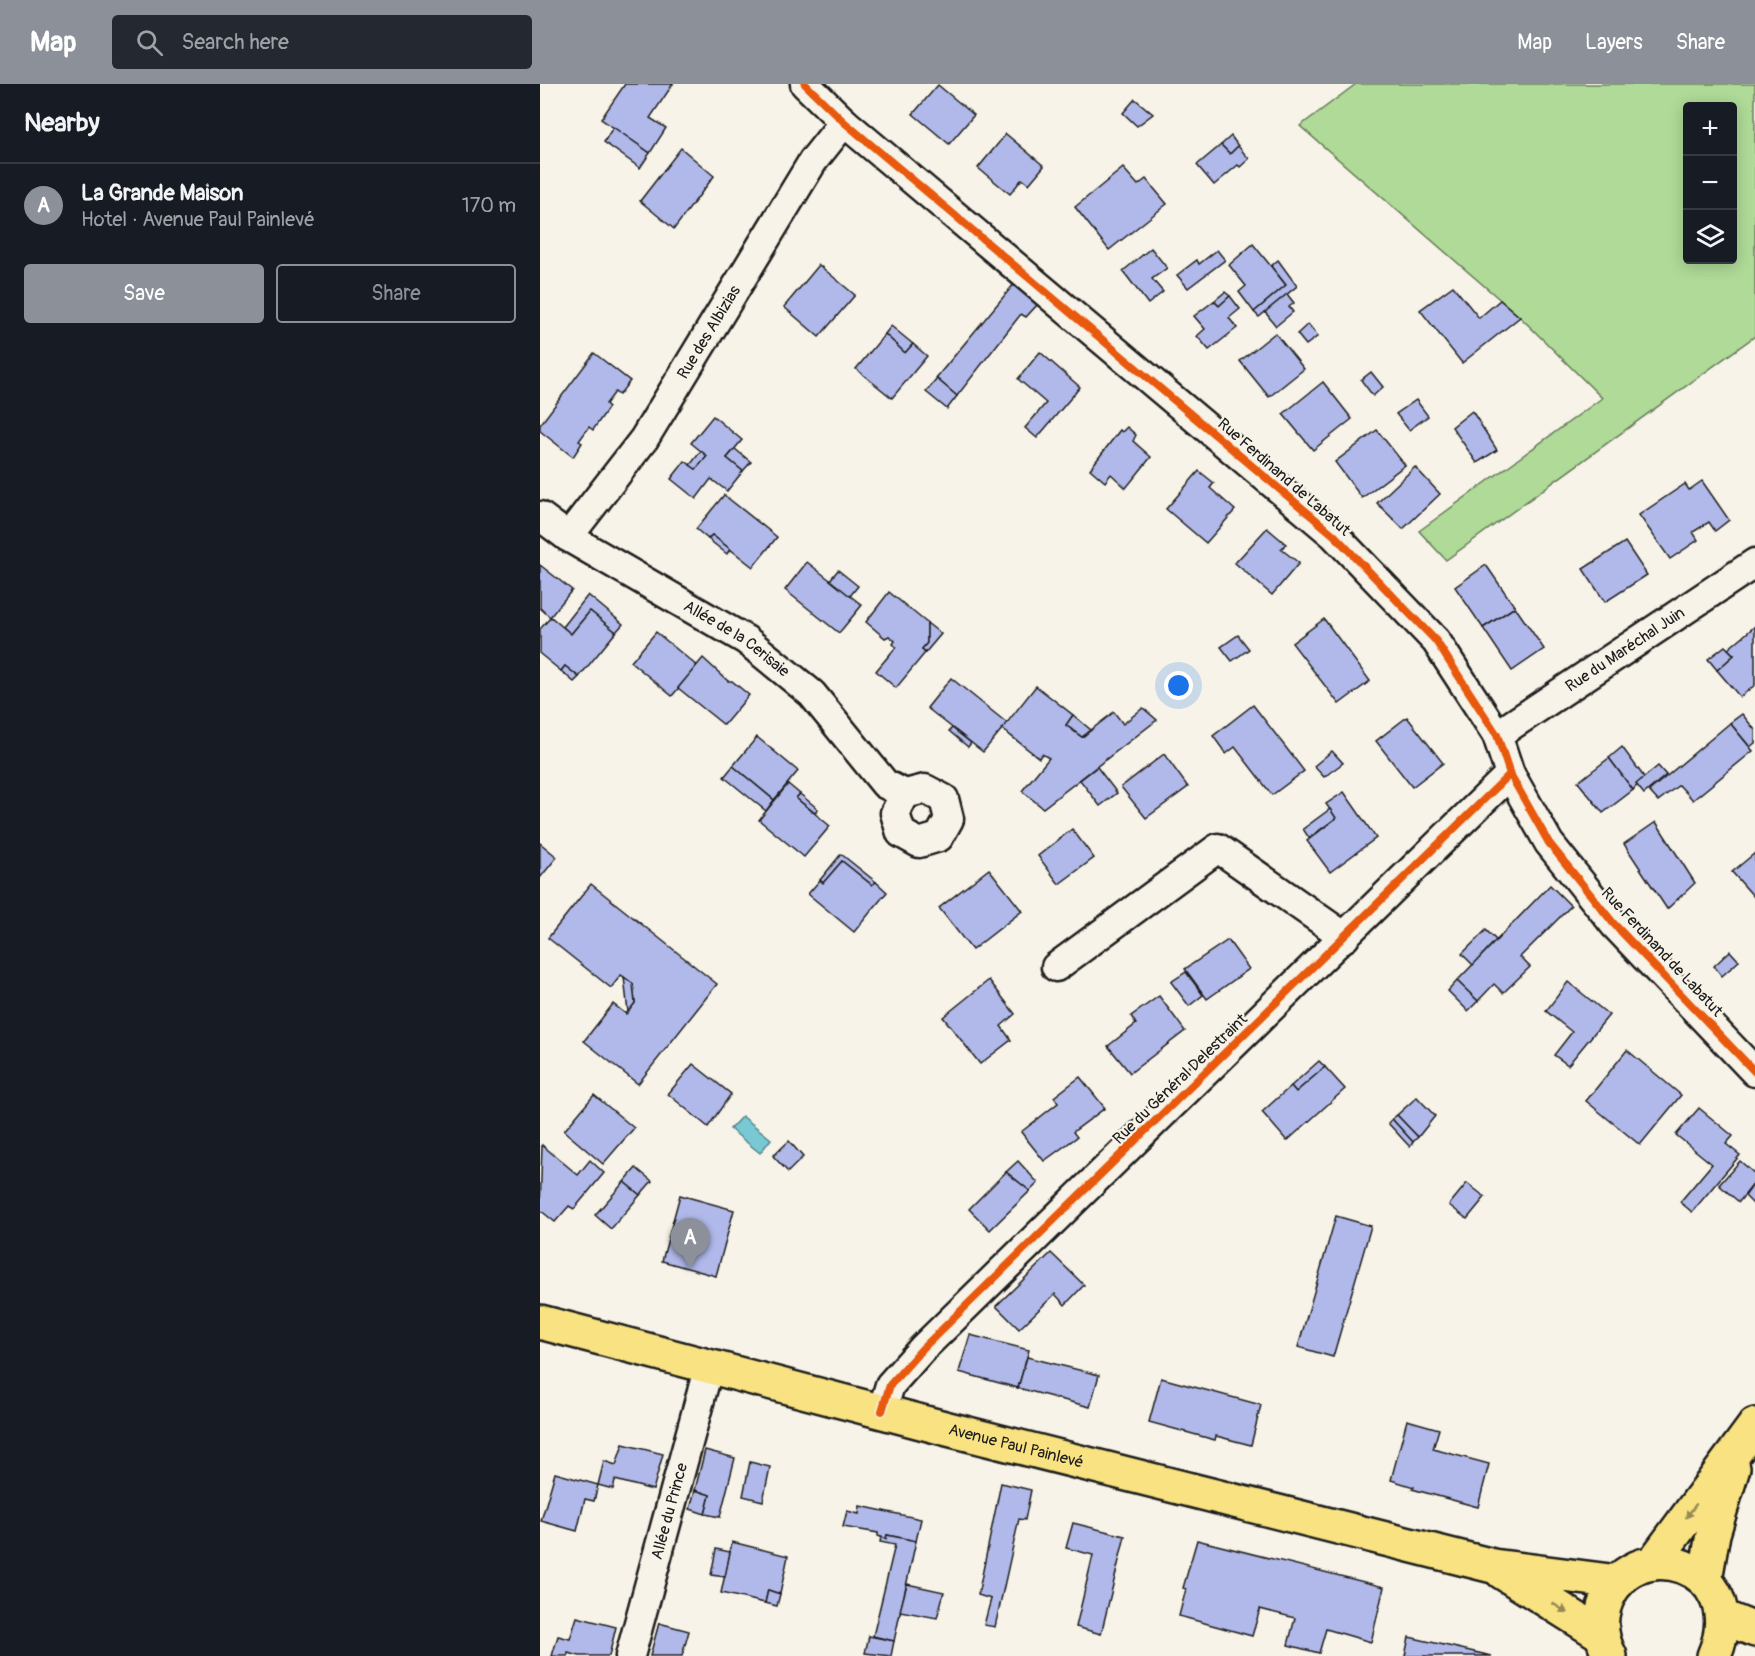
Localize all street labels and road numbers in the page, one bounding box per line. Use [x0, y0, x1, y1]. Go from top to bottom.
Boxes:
street label: Rue des Albizias [673, 282, 745, 383]
street label: Rue Ferdinand de Labatut [1213, 414, 1355, 541]
street label: Allée de la Cerisaie [680, 596, 794, 682]
street label: Rue du Maréchal Juin [1562, 603, 1689, 697]
street label: Rue Ferdinand de Labatut [1597, 883, 1728, 1021]
street label: Rue du Général Delestraint [1108, 1009, 1252, 1149]
street label: Avenue Paul Painlevé [947, 1420, 1086, 1473]
street label: Allée du Prince [647, 1461, 692, 1562]

